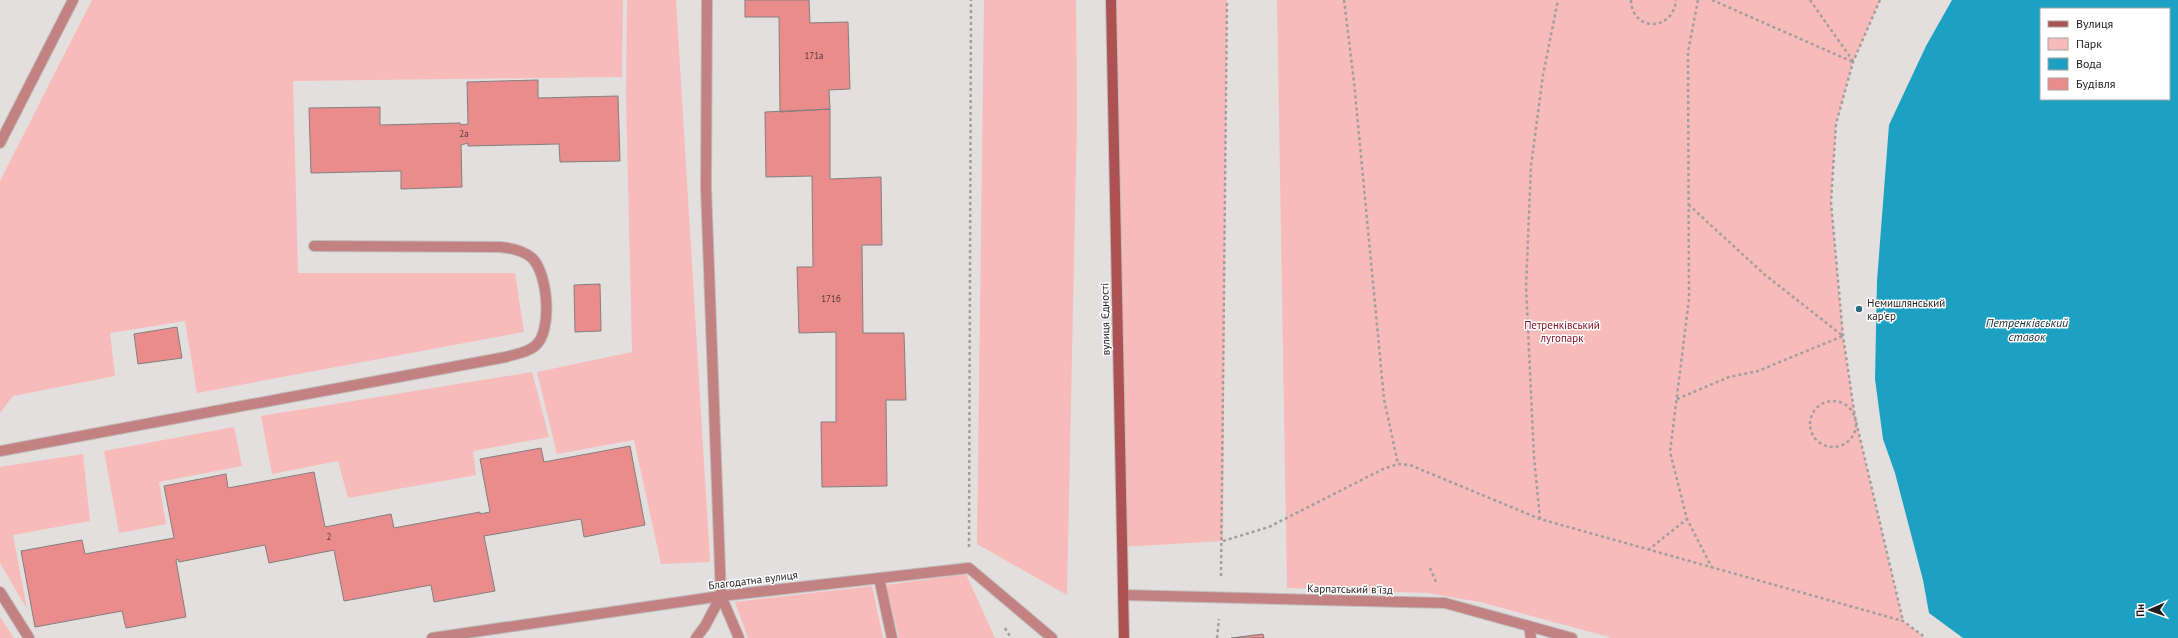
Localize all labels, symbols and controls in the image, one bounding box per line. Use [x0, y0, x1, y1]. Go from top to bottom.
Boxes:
legend [2040, 8, 2170, 100]
text: Вулиця [2076, 16, 2113, 31]
text: Парк [2076, 36, 2102, 51]
house number: 171а [804, 50, 824, 61]
text: Вода [2076, 56, 2102, 71]
text: Будівля [2076, 76, 2115, 91]
house number: 2а [459, 128, 469, 139]
street label: вулиця Єдності [1097, 283, 1113, 355]
house number: 171б [821, 293, 841, 304]
place label: Немишлянський кар'єр [1867, 296, 1945, 323]
marker: Немишлянський кар'єр [1854, 304, 1864, 314]
water label: Петренківський ставок [1986, 315, 2068, 344]
park label: Петренківський лугопарк [1524, 318, 1600, 345]
house number: 2 [327, 531, 332, 542]
street label: Благодатна вулиця [707, 568, 799, 592]
street label: Карпатський в'їзд [1307, 581, 1393, 597]
north arrow [2130, 590, 2170, 630]
text: Пн [2133, 604, 2147, 617]

